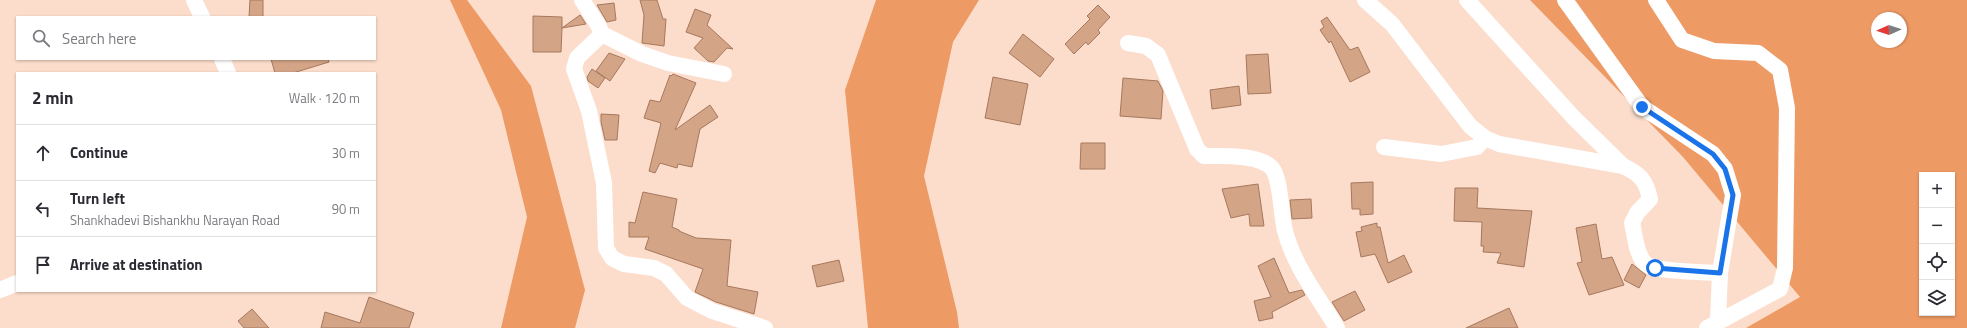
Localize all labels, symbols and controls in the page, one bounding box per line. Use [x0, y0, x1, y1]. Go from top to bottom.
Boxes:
north arrow [1871, 12, 1907, 48]
search box [16, 16, 376, 60]
icon: search [30, 27, 52, 49]
text: Search here [62, 27, 136, 50]
text: 2 min [32, 85, 73, 111]
text: Walk · 120 m [289, 88, 360, 108]
route end [1633, 98, 1651, 116]
text: Continue [70, 141, 128, 164]
icon: ahead [32, 142, 54, 164]
text: 30 m [332, 143, 360, 163]
map controls [1919, 172, 1955, 316]
button: + [1919, 172, 1955, 208]
text: Turn left [70, 187, 125, 210]
icon: left [32, 198, 54, 220]
text: 90 m [332, 199, 360, 219]
button: − [1919, 208, 1955, 244]
text: Shankhadevi Bishankhu Narayan Road [70, 210, 280, 230]
button: locate [1919, 244, 1955, 280]
text: Arrive at destination [70, 253, 203, 276]
icon: arrive [32, 254, 54, 276]
route start [1646, 259, 1664, 277]
button: layers [1919, 280, 1955, 316]

